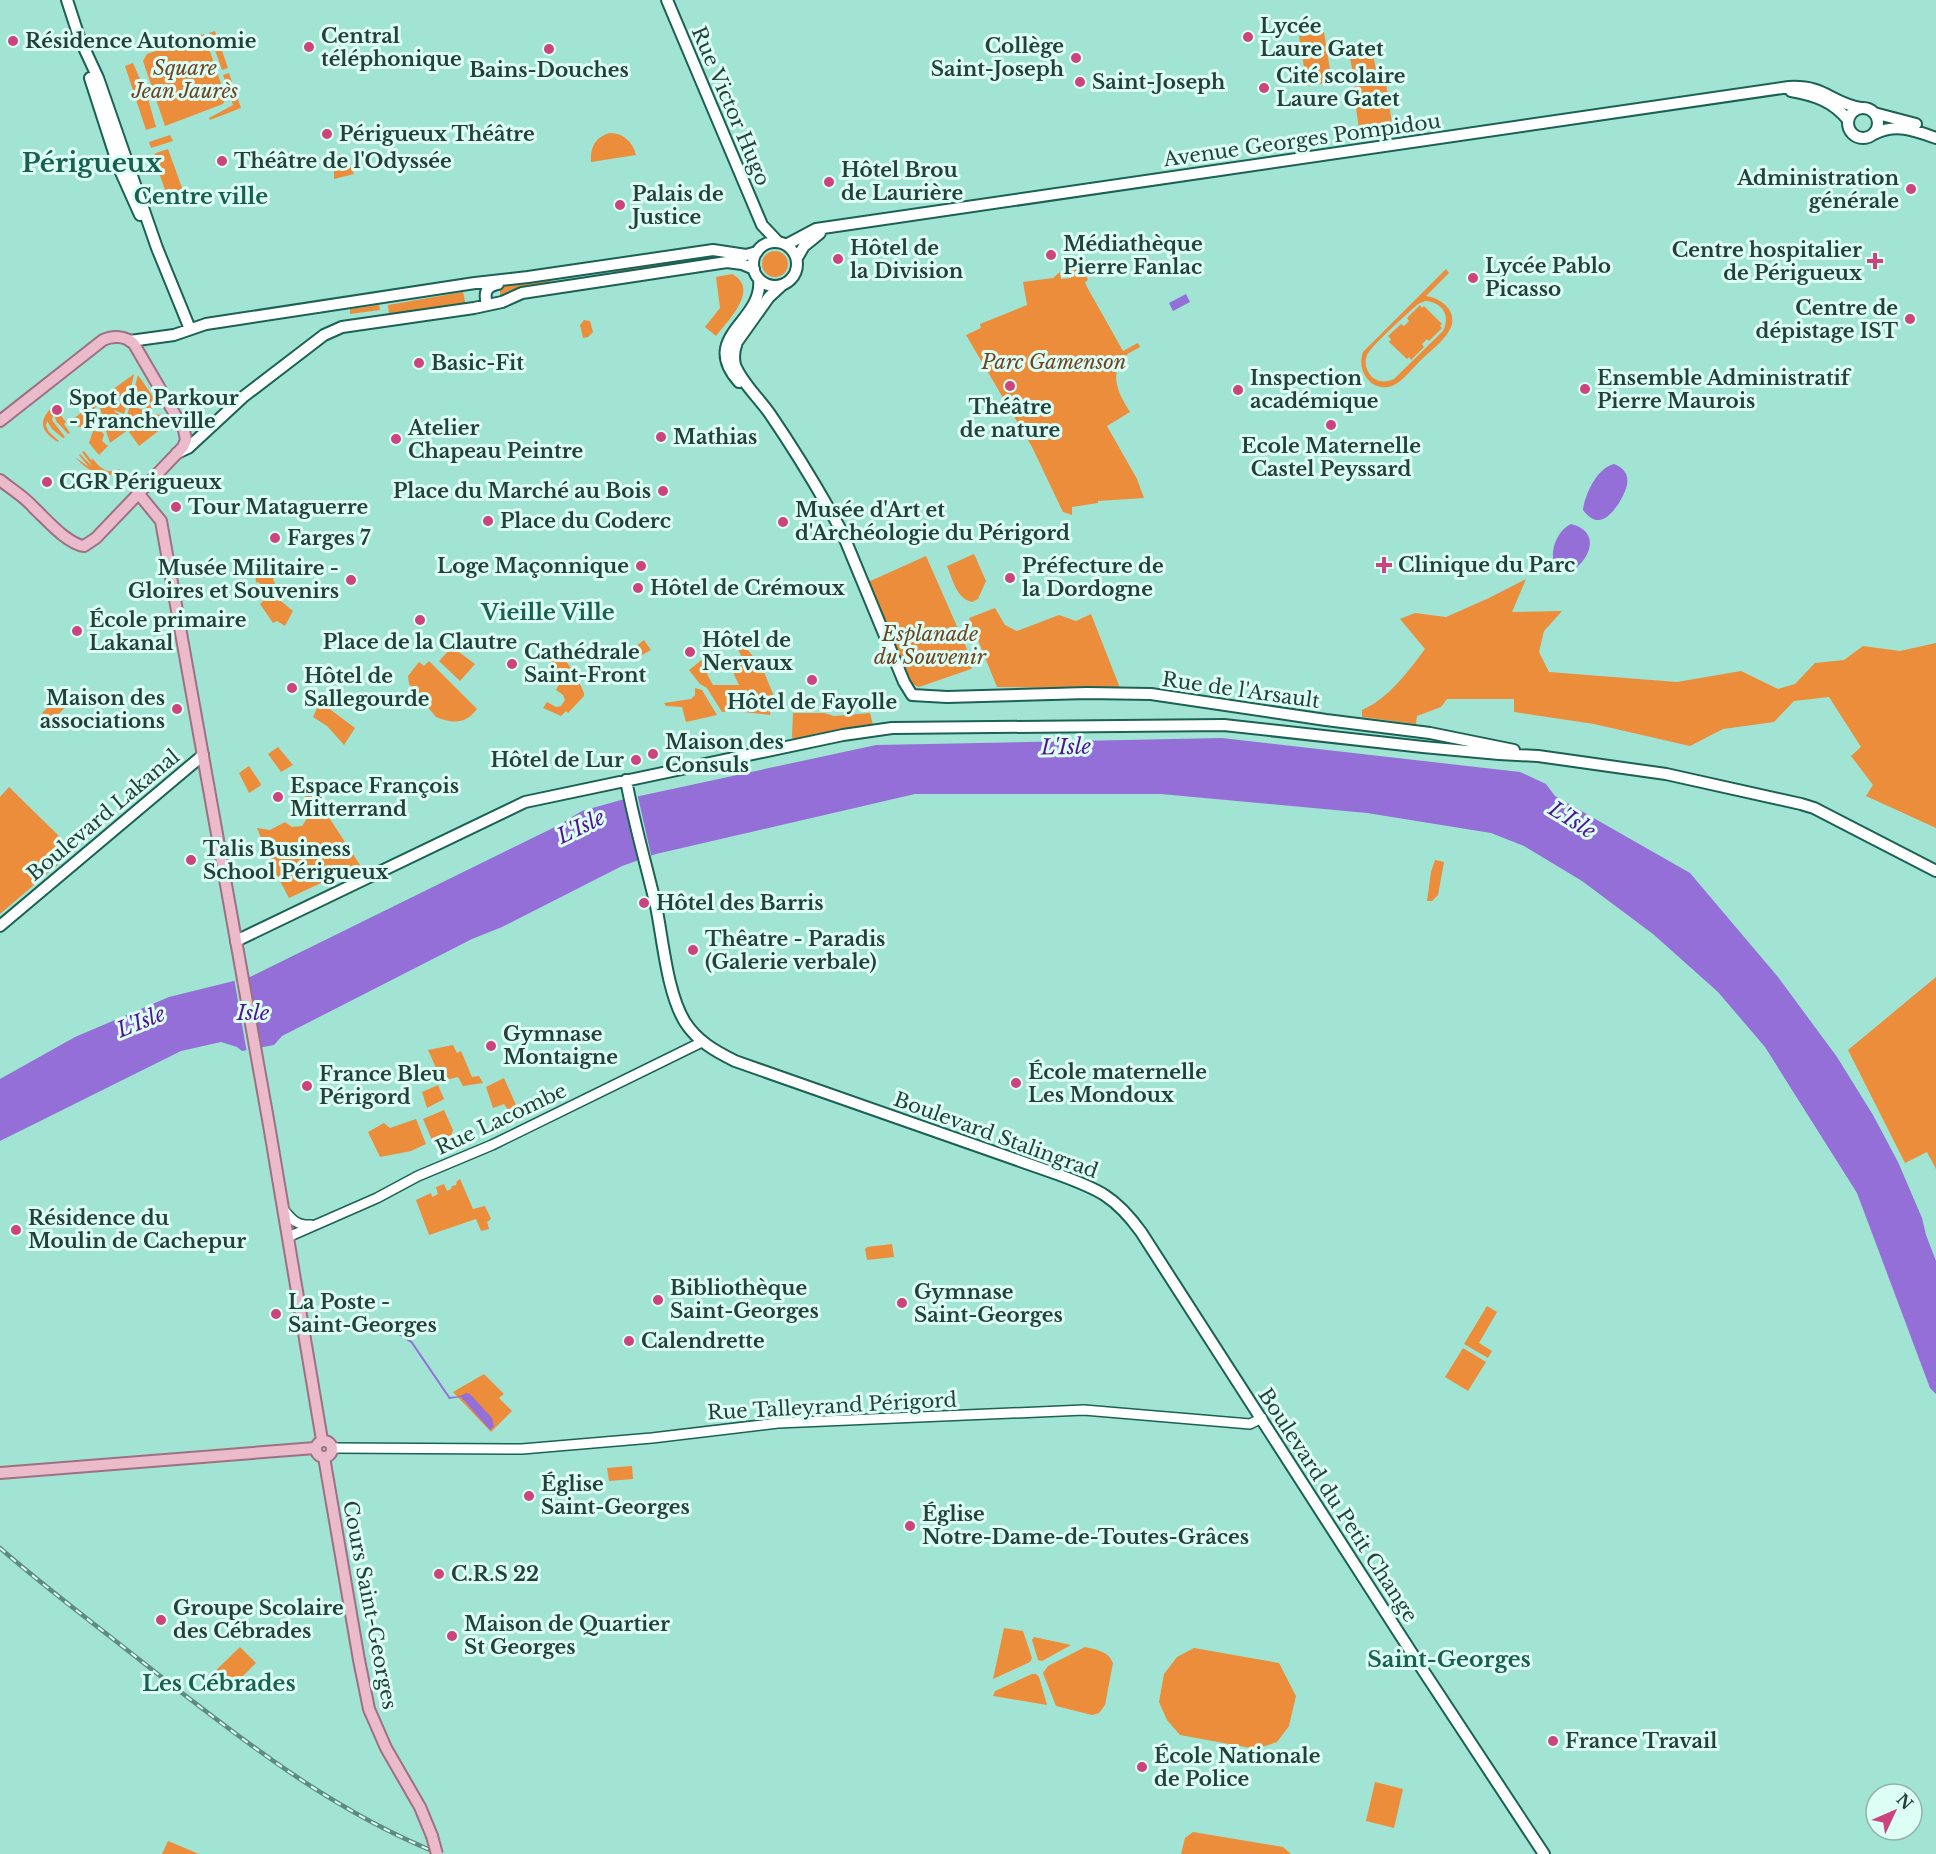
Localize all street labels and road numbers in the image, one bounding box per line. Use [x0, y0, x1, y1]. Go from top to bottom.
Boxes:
street label: Rue Victor Hugo [687, 23, 775, 189]
street label: Avenue Georges Pompidou [1161, 109, 1442, 171]
street label: Rue de l'Arsault [1161, 667, 1322, 713]
street label: Boulevard Lakanal [22, 744, 184, 886]
street label: Rue Lacombe [432, 1078, 570, 1160]
street label: Boulevard Stalingrad [890, 1087, 1102, 1183]
street label: Boulevard du Petit Change [1253, 1384, 1423, 1626]
street label: Rue Talleyrand Périgord [706, 1387, 958, 1425]
street label: Cours Saint-Georges [338, 1499, 402, 1711]

